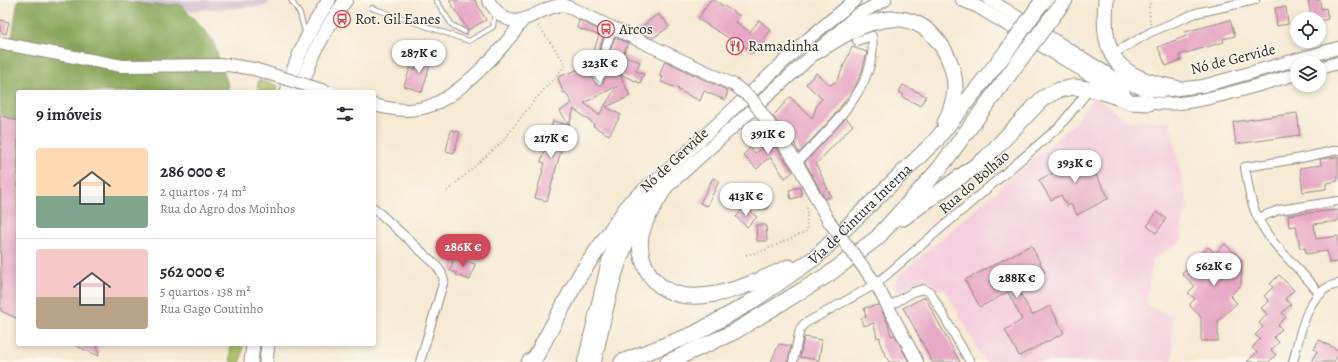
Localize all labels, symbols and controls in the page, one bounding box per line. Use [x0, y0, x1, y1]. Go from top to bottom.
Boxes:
bus stop icon: Rot. Gil Eanes [332, 9, 352, 29]
place label: Rot. Gil Eanes [355, 9, 440, 29]
map controls [1290, 12, 1326, 92]
button: locate [1290, 12, 1326, 48]
bus stop icon: Arcos [596, 19, 616, 39]
place label: Arcos [618, 19, 653, 39]
restaurant icon: Ramadinha [725, 36, 745, 56]
place label: Ramadinha [748, 36, 819, 56]
street label: Nó de Gervide [1188, 39, 1278, 79]
pin: 287K € [386, 40, 452, 74]
text: 287K € [401, 44, 437, 61]
pin: 323K € [567, 50, 633, 84]
text: 323K € [582, 54, 618, 71]
button: layers [1290, 56, 1326, 92]
text: 9 imóveis [36, 103, 102, 126]
icon: filters [334, 103, 356, 125]
pin: 391K € [735, 121, 801, 155]
street label: Nó de Gervide [635, 123, 713, 197]
pin: 217K € [518, 125, 584, 159]
text: 391K € [751, 125, 785, 142]
text: 217K € [534, 129, 568, 146]
street label: Rua do Bolhão [934, 146, 1014, 218]
pin: 393K € [1042, 150, 1108, 184]
text: 393K € [1057, 154, 1093, 171]
street label: Via de Cintura Interna [804, 159, 916, 270]
text: 286 000 € [160, 160, 226, 183]
icon: home [68, 164, 116, 212]
text: 2 quartos · 74 m² [160, 183, 246, 200]
pin: 413K € [713, 183, 779, 217]
text: 413K € [729, 187, 763, 204]
text: Rua do Agro dos Moinhos [160, 200, 295, 217]
pin: 286K € [430, 234, 496, 268]
text: 286K € [445, 238, 481, 255]
pin: 562K € [1181, 253, 1247, 287]
text: 562K € [1196, 257, 1232, 274]
text: 562 000 € [160, 260, 225, 283]
icon: home [68, 265, 116, 313]
pin: 288K € [984, 265, 1050, 299]
text: 288K € [998, 269, 1036, 286]
text: 5 quartos · 138 m² [160, 283, 250, 300]
text: Rua Gago Coutinho [160, 300, 263, 317]

